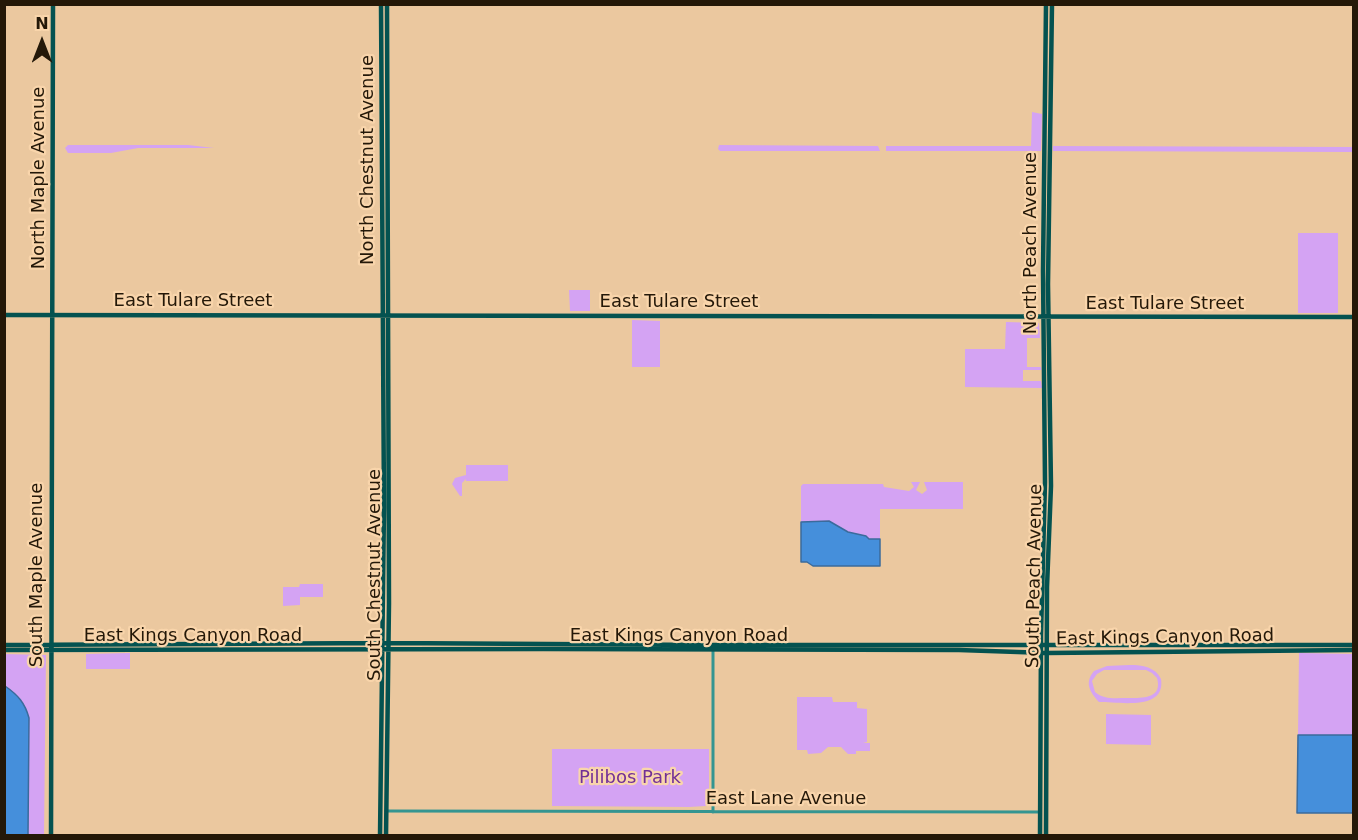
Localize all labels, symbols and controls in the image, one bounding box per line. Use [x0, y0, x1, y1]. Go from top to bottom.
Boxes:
north arrow [12, 12, 72, 72]
text: N [35, 14, 49, 33]
street label: North Chestnut Avenue [357, 55, 379, 265]
street label: North Maple Avenue [28, 87, 50, 269]
street label: North Peach Avenue [1020, 152, 1042, 334]
street label: East Tulare Street [114, 290, 272, 312]
street label: East Tulare Street [600, 291, 758, 313]
street label: East Tulare Street [1086, 293, 1244, 315]
street label: South Chestnut Avenue [364, 469, 386, 681]
street label: South Maple Avenue [26, 483, 48, 667]
street label: South Peach Avenue [1023, 484, 1047, 668]
street label: East Kings Canyon Road [84, 625, 302, 647]
street label: East Kings Canyon Road [570, 625, 788, 647]
street label: East Kings Canyon Road [1056, 625, 1274, 651]
park label: Pilibos Park [579, 767, 681, 789]
street label: East Lane Avenue [706, 788, 866, 810]

